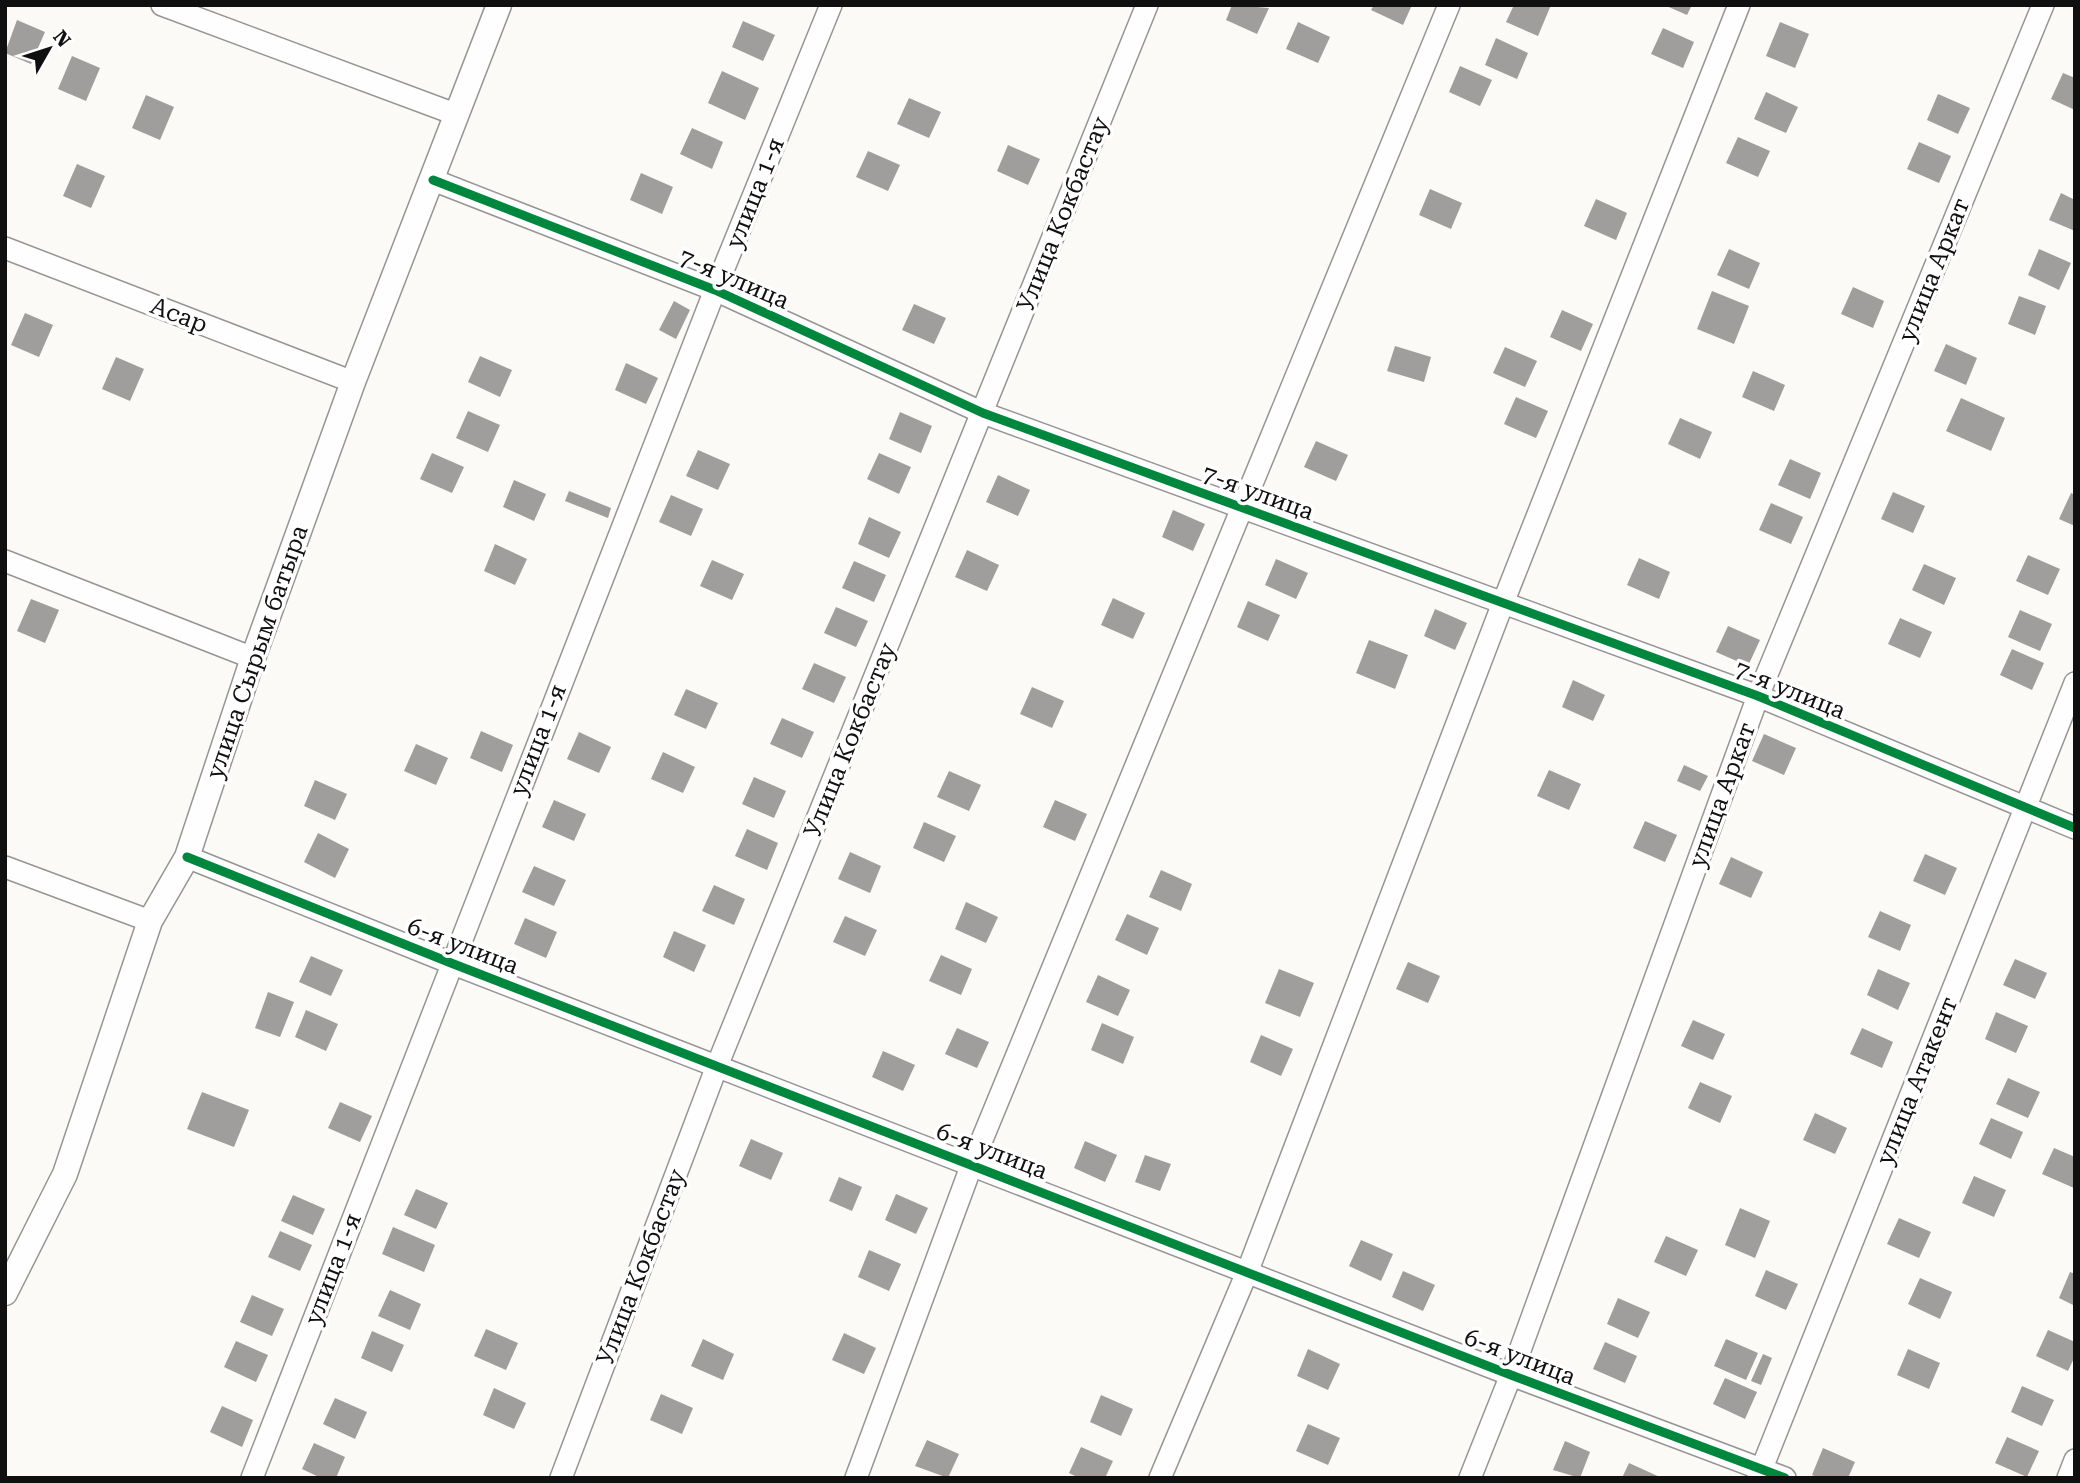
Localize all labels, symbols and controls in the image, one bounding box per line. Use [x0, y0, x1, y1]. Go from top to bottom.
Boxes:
north arrow [14, 14, 84, 84]
text: N [48, 26, 76, 52]
street label: Улица Кокбастау [1011, 112, 1115, 315]
street label: улица 1-я [720, 134, 790, 252]
street label: улица Аркат [1892, 194, 1976, 346]
street label: 7-я улица [675, 243, 793, 315]
street label: Асар [146, 291, 212, 339]
street label: 7-я улица [1198, 460, 1318, 526]
street label: улица Сырым батыра [200, 522, 314, 782]
street label: Улица Кокбастау [798, 638, 902, 841]
street label: 7-я улица [1731, 655, 1849, 725]
street label: улица 1-я [504, 680, 572, 800]
street label: улица Аркат [1683, 719, 1761, 871]
street label: 6-я улица [403, 912, 523, 980]
street label: улица Атакент [1871, 993, 1963, 1169]
street label: 6-я улица [932, 1117, 1052, 1185]
street label: Улица Кокбастау [591, 1164, 692, 1369]
street label: улица 1-я [299, 1209, 367, 1329]
street label: 6-я улица [1460, 1323, 1580, 1391]

